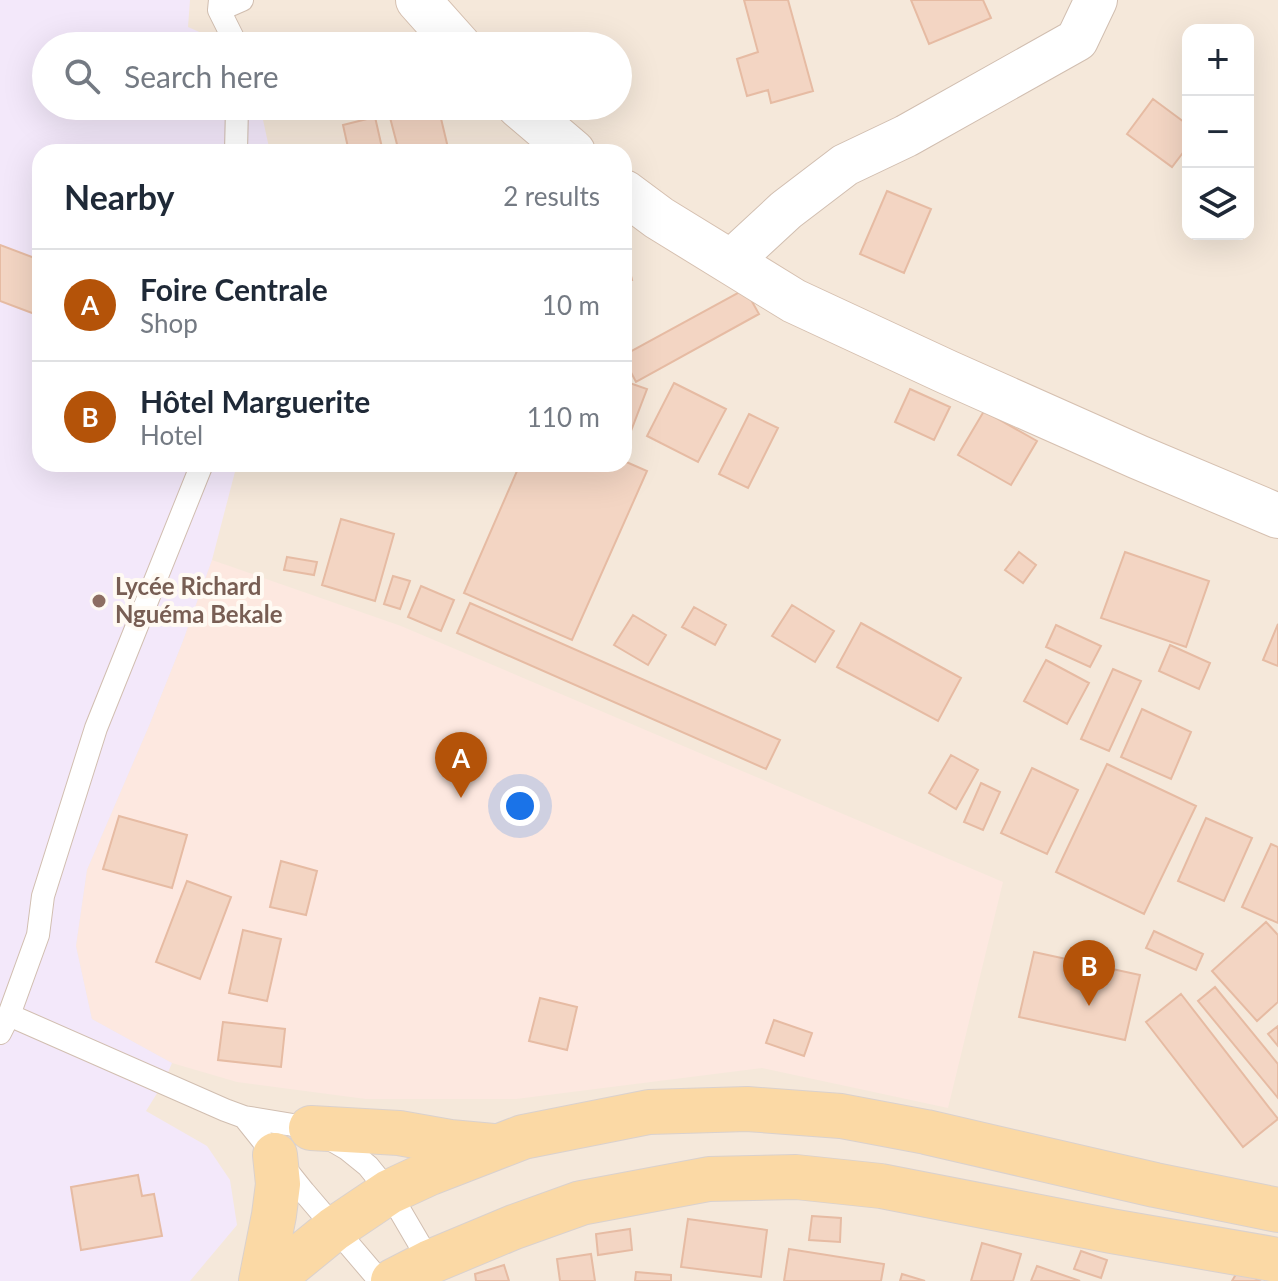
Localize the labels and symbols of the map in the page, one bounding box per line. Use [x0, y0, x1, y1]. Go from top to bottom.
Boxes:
place label: Lycée Richard Nguéma Bekale [115, 571, 283, 628]
marker: Lycée Richard Nguéma Bekale [90, 592, 108, 610]
pin: A [435, 732, 487, 798]
your location [500, 786, 540, 826]
pin: B [1063, 940, 1115, 1006]

